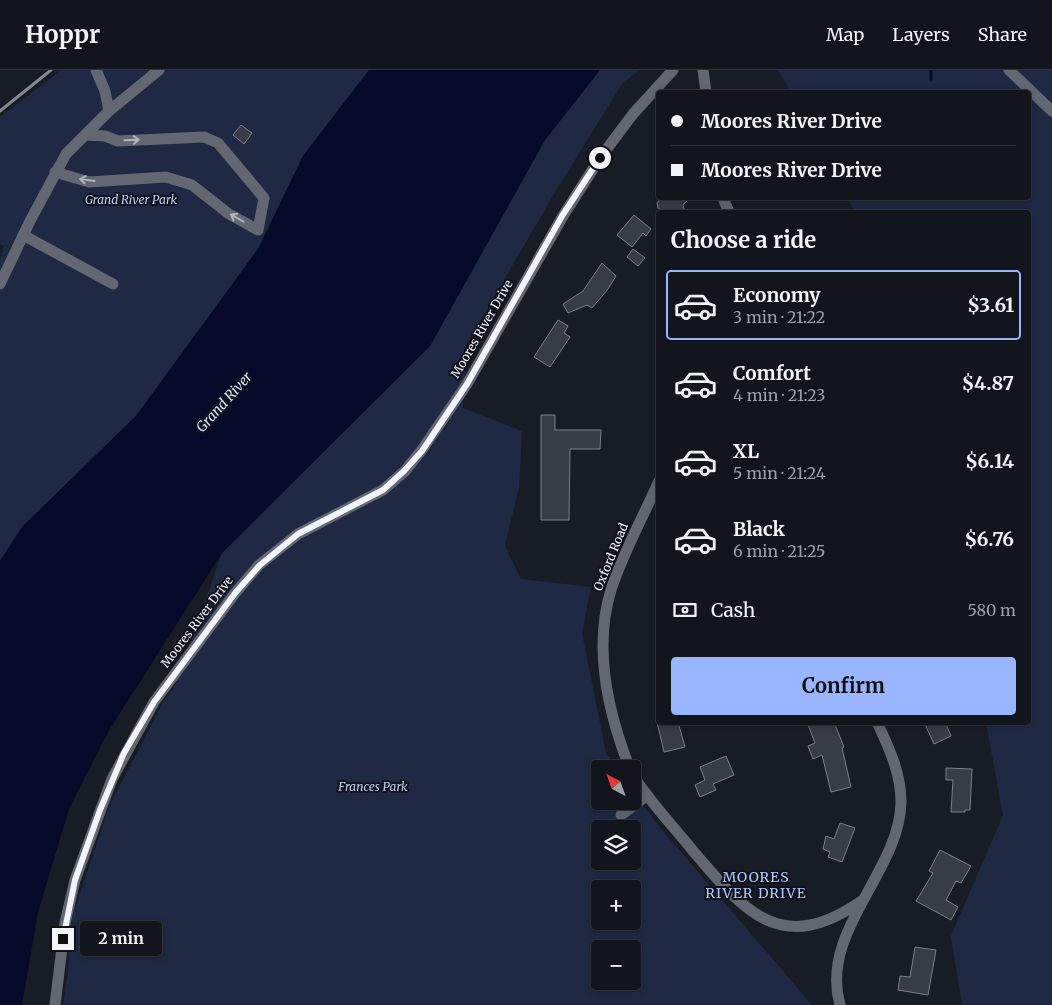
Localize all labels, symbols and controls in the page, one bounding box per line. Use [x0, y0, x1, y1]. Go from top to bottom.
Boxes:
text: Hoppr [25, 19, 100, 50]
text: Map [826, 23, 864, 46]
text: Layers [892, 23, 950, 46]
text: Share [978, 23, 1027, 46]
text: Moores River Drive [701, 109, 882, 133]
one-way arrow [124, 136, 140, 145]
route start [589, 147, 611, 169]
text: Moores River Drive [701, 158, 882, 182]
one-way arrow [80, 175, 96, 185]
park label: Grand River Park [85, 192, 178, 207]
one-way arrow [229, 213, 244, 223]
text: Choose a ride [671, 226, 816, 254]
street label: Moores River Drive [447, 277, 516, 380]
icon: car [673, 283, 718, 328]
text: Economy [733, 283, 821, 307]
text: $3.61 [967, 293, 1014, 317]
text: 3 min · 21:22 [733, 307, 825, 327]
icon: car [673, 361, 718, 406]
text: Comfort [733, 361, 811, 385]
water label: Grand River [192, 368, 256, 436]
text: $4.87 [962, 371, 1014, 395]
text: 4 min · 21:23 [733, 385, 825, 405]
icon: car [673, 439, 718, 484]
text: XL [733, 439, 759, 463]
text: $6.14 [965, 449, 1014, 473]
text: 5 min · 21:24 [733, 463, 826, 483]
icon: car [673, 517, 718, 562]
text: Black [733, 517, 785, 541]
street label: Oxford Road [590, 521, 631, 593]
text: $6.76 [964, 527, 1014, 551]
text: 6 min · 21:25 [733, 541, 825, 561]
street label: Moores River Drive [157, 573, 236, 670]
icon: cash [671, 596, 699, 624]
text: Cash [711, 598, 755, 622]
text: 580 m [968, 600, 1016, 620]
button: Confirm [671, 657, 1016, 715]
north arrow [591, 760, 641, 810]
map controls [591, 760, 641, 990]
park label: Frances Park [337, 779, 408, 794]
button: layers [591, 820, 641, 870]
district label: MOORES RIVER DRIVE [705, 868, 807, 902]
button: + [591, 880, 641, 930]
callout: 2 min [80, 922, 163, 956]
route end [52, 928, 74, 950]
text: 2 min [98, 928, 144, 948]
button: − [591, 940, 641, 990]

